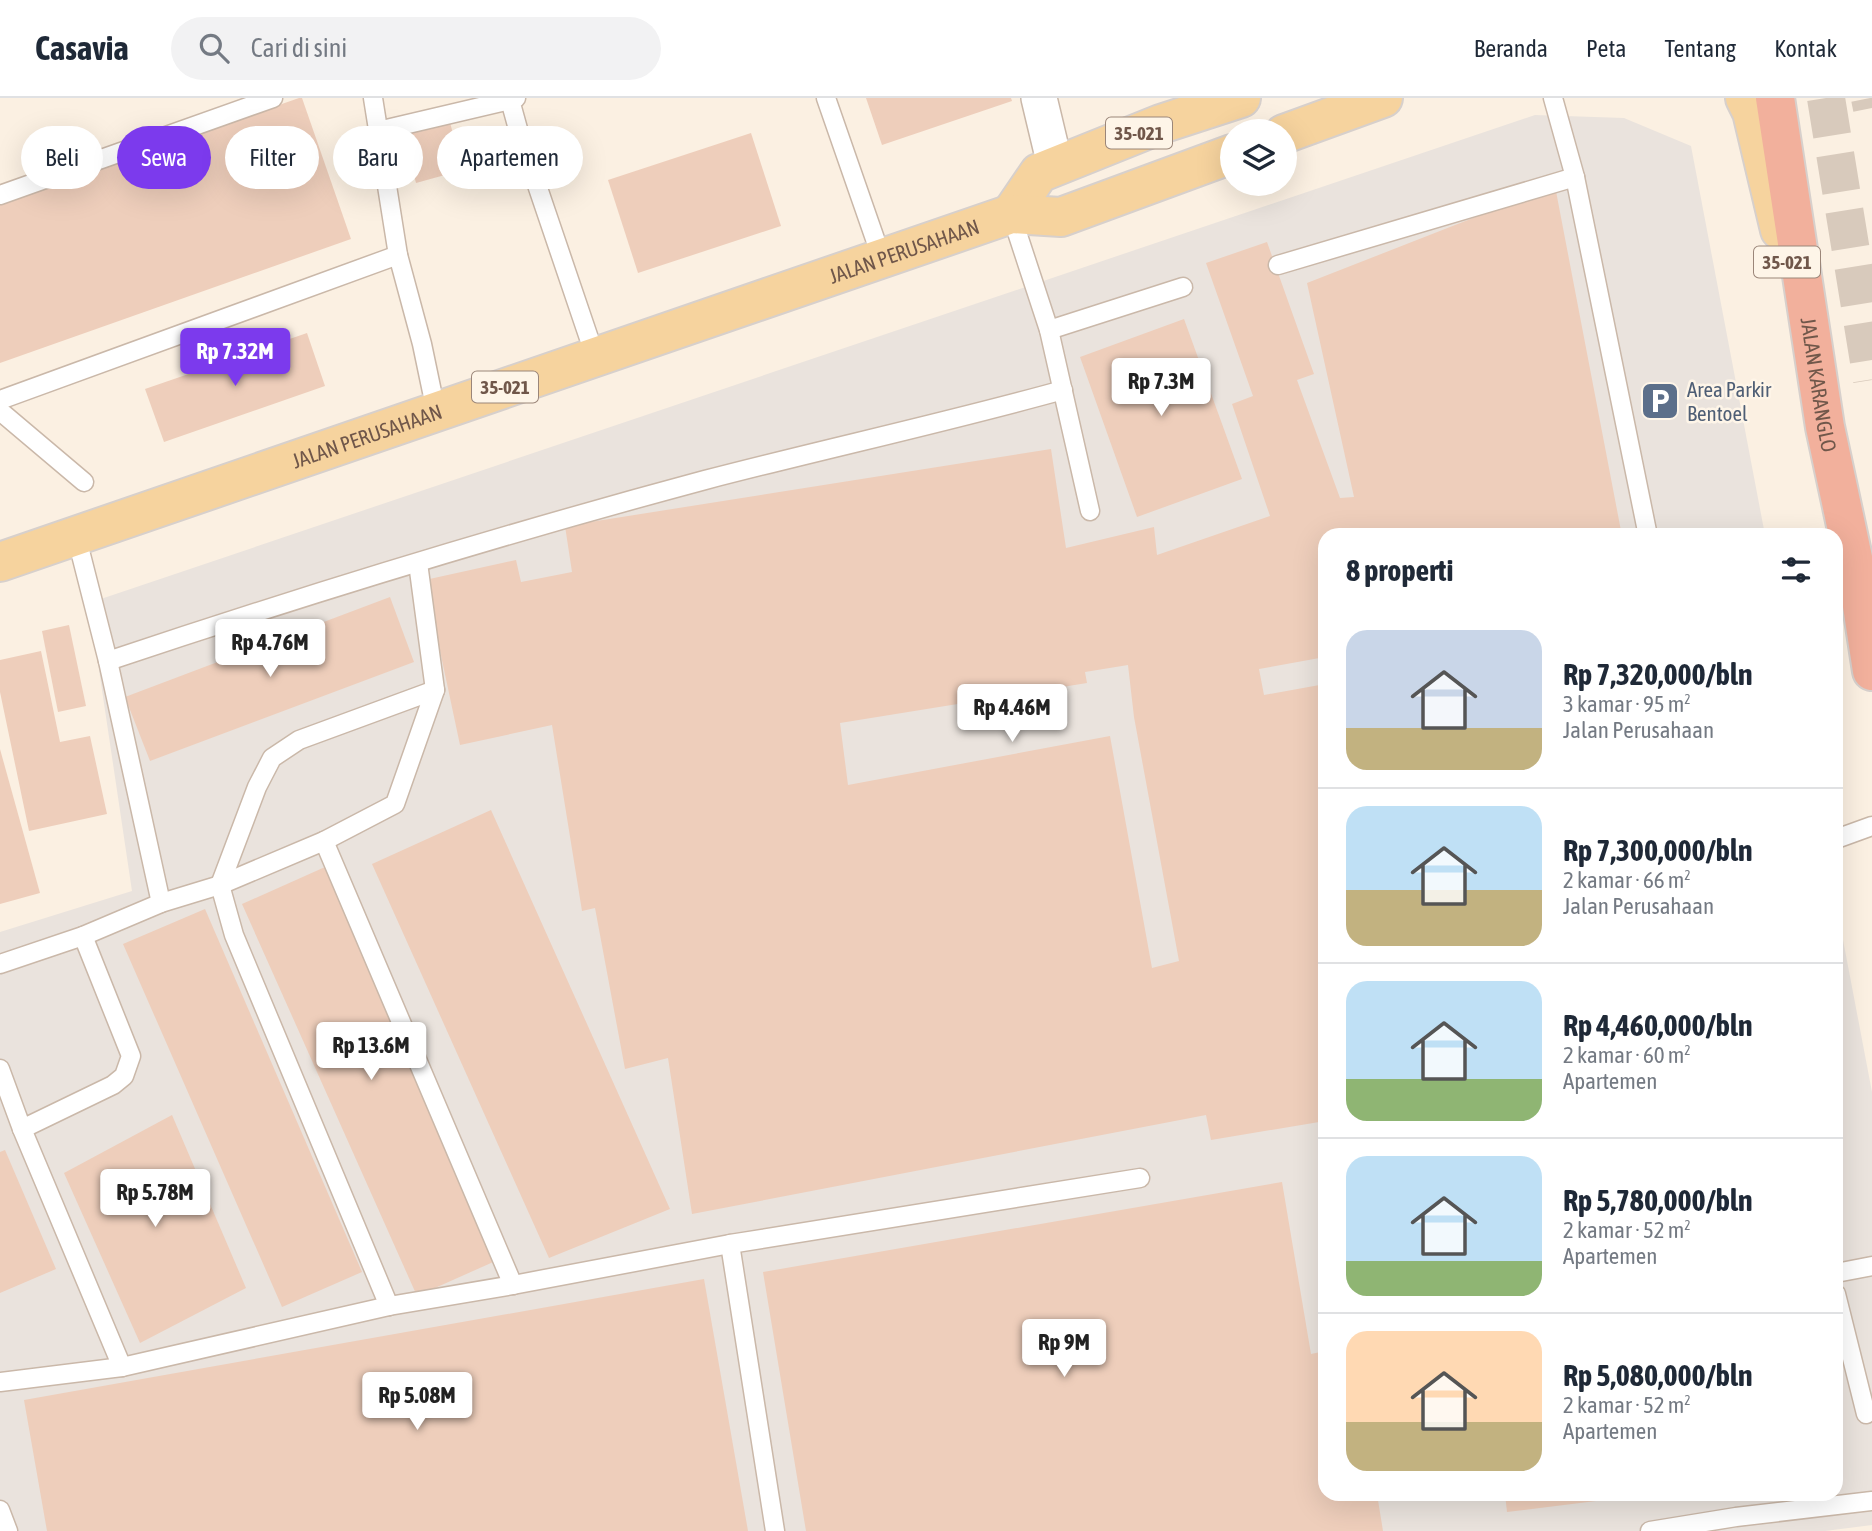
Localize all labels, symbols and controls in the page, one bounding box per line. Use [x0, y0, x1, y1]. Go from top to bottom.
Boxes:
search box [171, 17, 661, 80]
text: Casavia [35, 29, 129, 67]
icon: search [195, 29, 233, 67]
text: Cari di sini [251, 33, 347, 63]
text: Beranda [1474, 35, 1548, 62]
text: Peta [1586, 35, 1626, 62]
text: Tentang [1664, 35, 1736, 62]
text: Kontak [1774, 35, 1837, 62]
road number: 35-021 [1106, 118, 1172, 148]
map controls [1220, 119, 1297, 196]
button: layers [1220, 119, 1297, 196]
chip: Beli [21, 126, 103, 189]
chip: Sewa [117, 126, 211, 189]
chip: Filter [225, 126, 319, 189]
chip: Baru [333, 126, 423, 189]
chip: Apartemen [437, 126, 583, 189]
street label: JALAN PERUSAHAAN [826, 214, 982, 288]
road number: 35-021 [1754, 246, 1820, 278]
street label: JALAN KARANGLO [1797, 316, 1842, 454]
pin: Rp 7.32M [163, 328, 307, 388]
text: Rp 7.32M [196, 338, 274, 364]
pin: Rp 7.3M [1096, 358, 1226, 418]
text: Rp 7.3M [1128, 368, 1194, 394]
road number: 35-021 [472, 372, 538, 402]
place label: Area Parkir Bentoel [1687, 377, 1772, 425]
parking icon: Area Parkir Bentoel [1639, 380, 1681, 422]
street label: JALAN PERUSAHAAN [289, 399, 445, 473]
icon: filters [1777, 551, 1815, 589]
text: 8 properti [1346, 553, 1453, 587]
pin: Rp 4.76M [198, 620, 342, 679]
text: Rp 4.76M [231, 629, 309, 655]
text: Rp 7,320,000/bln [1563, 657, 1753, 691]
icon: home [1402, 658, 1486, 742]
pin: Rp 4.46M [940, 684, 1084, 744]
text: 3 kamar · 95 m² [1563, 691, 1691, 717]
text: Rp 4.46M [973, 694, 1051, 720]
text: Jalan Perusahaan [1563, 717, 1714, 743]
text: Rp 7,300,000/bln [1563, 833, 1753, 867]
icon: home [1402, 834, 1486, 918]
text: 2 kamar · 66 m² [1563, 867, 1691, 893]
text: Jalan Perusahaan [1563, 893, 1714, 919]
text: Rp 4,460,000/bln [1563, 1008, 1753, 1042]
icon: home [1402, 1009, 1486, 1093]
pin: Rp 13.6M [299, 1023, 443, 1082]
text: Rp 13.6M [332, 1032, 410, 1058]
text: 2 kamar · 60 m² [1563, 1042, 1691, 1068]
text: Apartemen [1563, 1068, 1657, 1094]
pin: Rp 5.78M [83, 1170, 227, 1229]
text: Rp 5.78M [116, 1179, 194, 1205]
text: Rp 5,780,000/bln [1563, 1183, 1753, 1217]
icon: home [1402, 1184, 1486, 1268]
text: 2 kamar · 52 m² [1563, 1217, 1691, 1243]
text: Apartemen [1563, 1243, 1657, 1269]
pin: Rp 9M [1015, 1320, 1113, 1379]
text: Rp 9M [1038, 1329, 1090, 1355]
text: Rp 5,080,000/bln [1563, 1358, 1753, 1392]
icon: home [1402, 1359, 1486, 1443]
pin: Rp 5.08M [345, 1372, 489, 1432]
text: Rp 5.08M [378, 1382, 456, 1408]
text: 2 kamar · 52 m² [1563, 1392, 1691, 1418]
text: Apartemen [1563, 1418, 1657, 1444]

